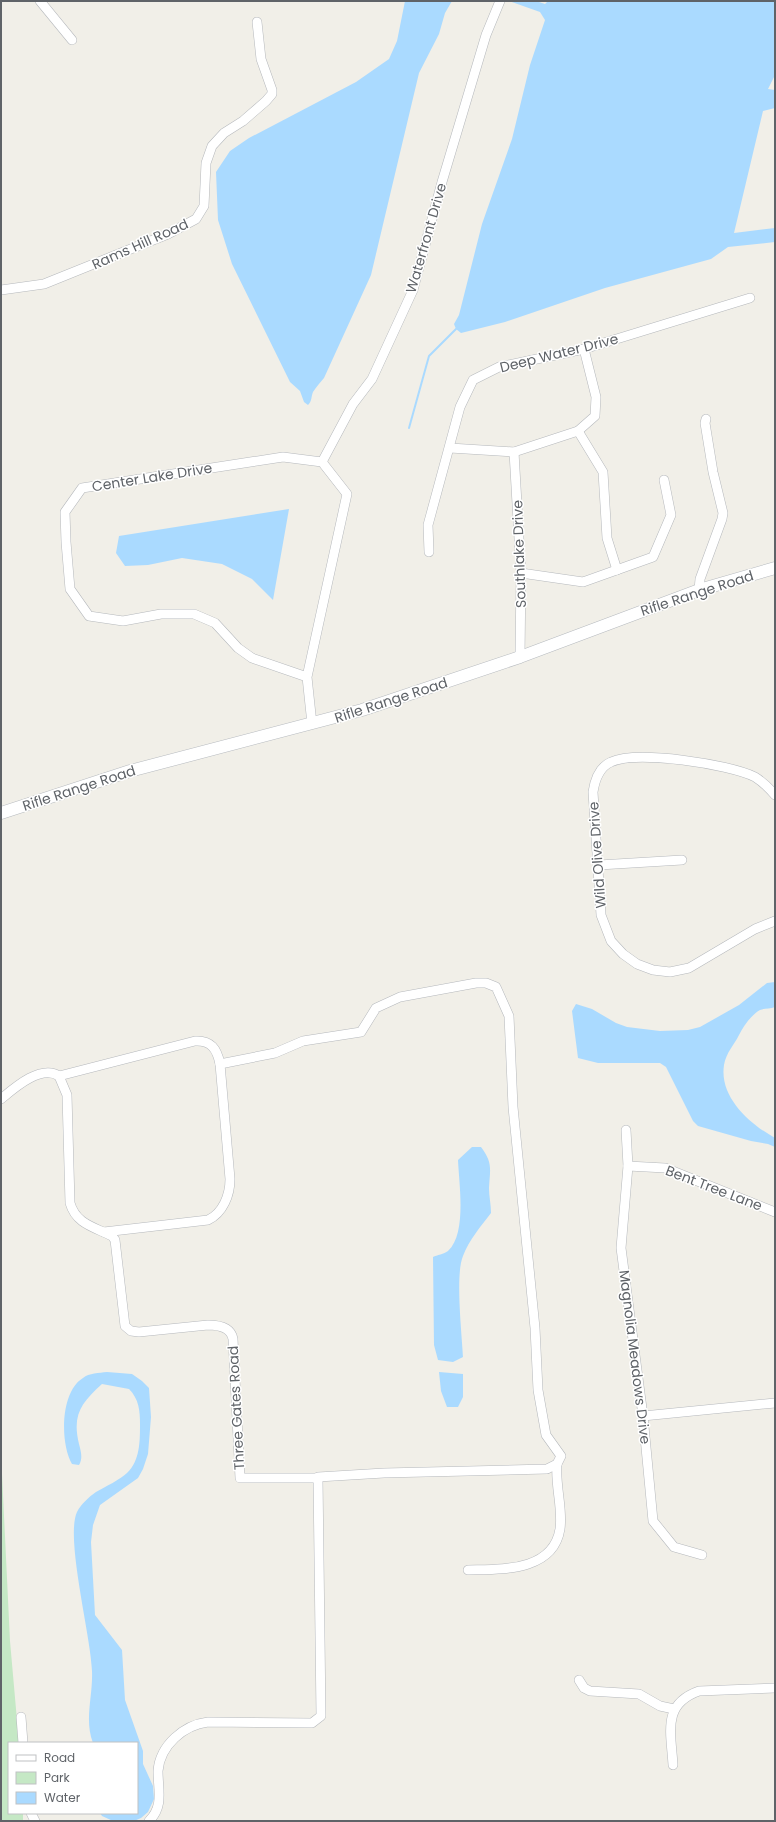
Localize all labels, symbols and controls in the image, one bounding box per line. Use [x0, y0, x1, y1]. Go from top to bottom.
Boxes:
street label: Waterfront Drive [401, 180, 451, 295]
street label: Rams Hill Road [89, 214, 191, 274]
street label: Deep Water Drive [498, 329, 621, 377]
street label: Center Lake Drive [90, 458, 214, 496]
street label: Southlake Drive [507, 499, 531, 608]
street label: Rifle Range Road [638, 565, 756, 621]
street label: Rifle Range Road [332, 672, 450, 728]
street label: Rifle Range Road [20, 760, 138, 816]
street label: Wild Olive Drive [583, 801, 611, 909]
street label: Bent Tree Lane [663, 1160, 766, 1216]
street label: Magnolia Meadows Drive [614, 1269, 656, 1445]
street label: Three Gates Road [223, 1345, 249, 1471]
legend [8, 1742, 138, 1814]
text: Road [44, 1749, 75, 1766]
text: Park [44, 1769, 71, 1786]
text: Water [44, 1789, 81, 1806]

